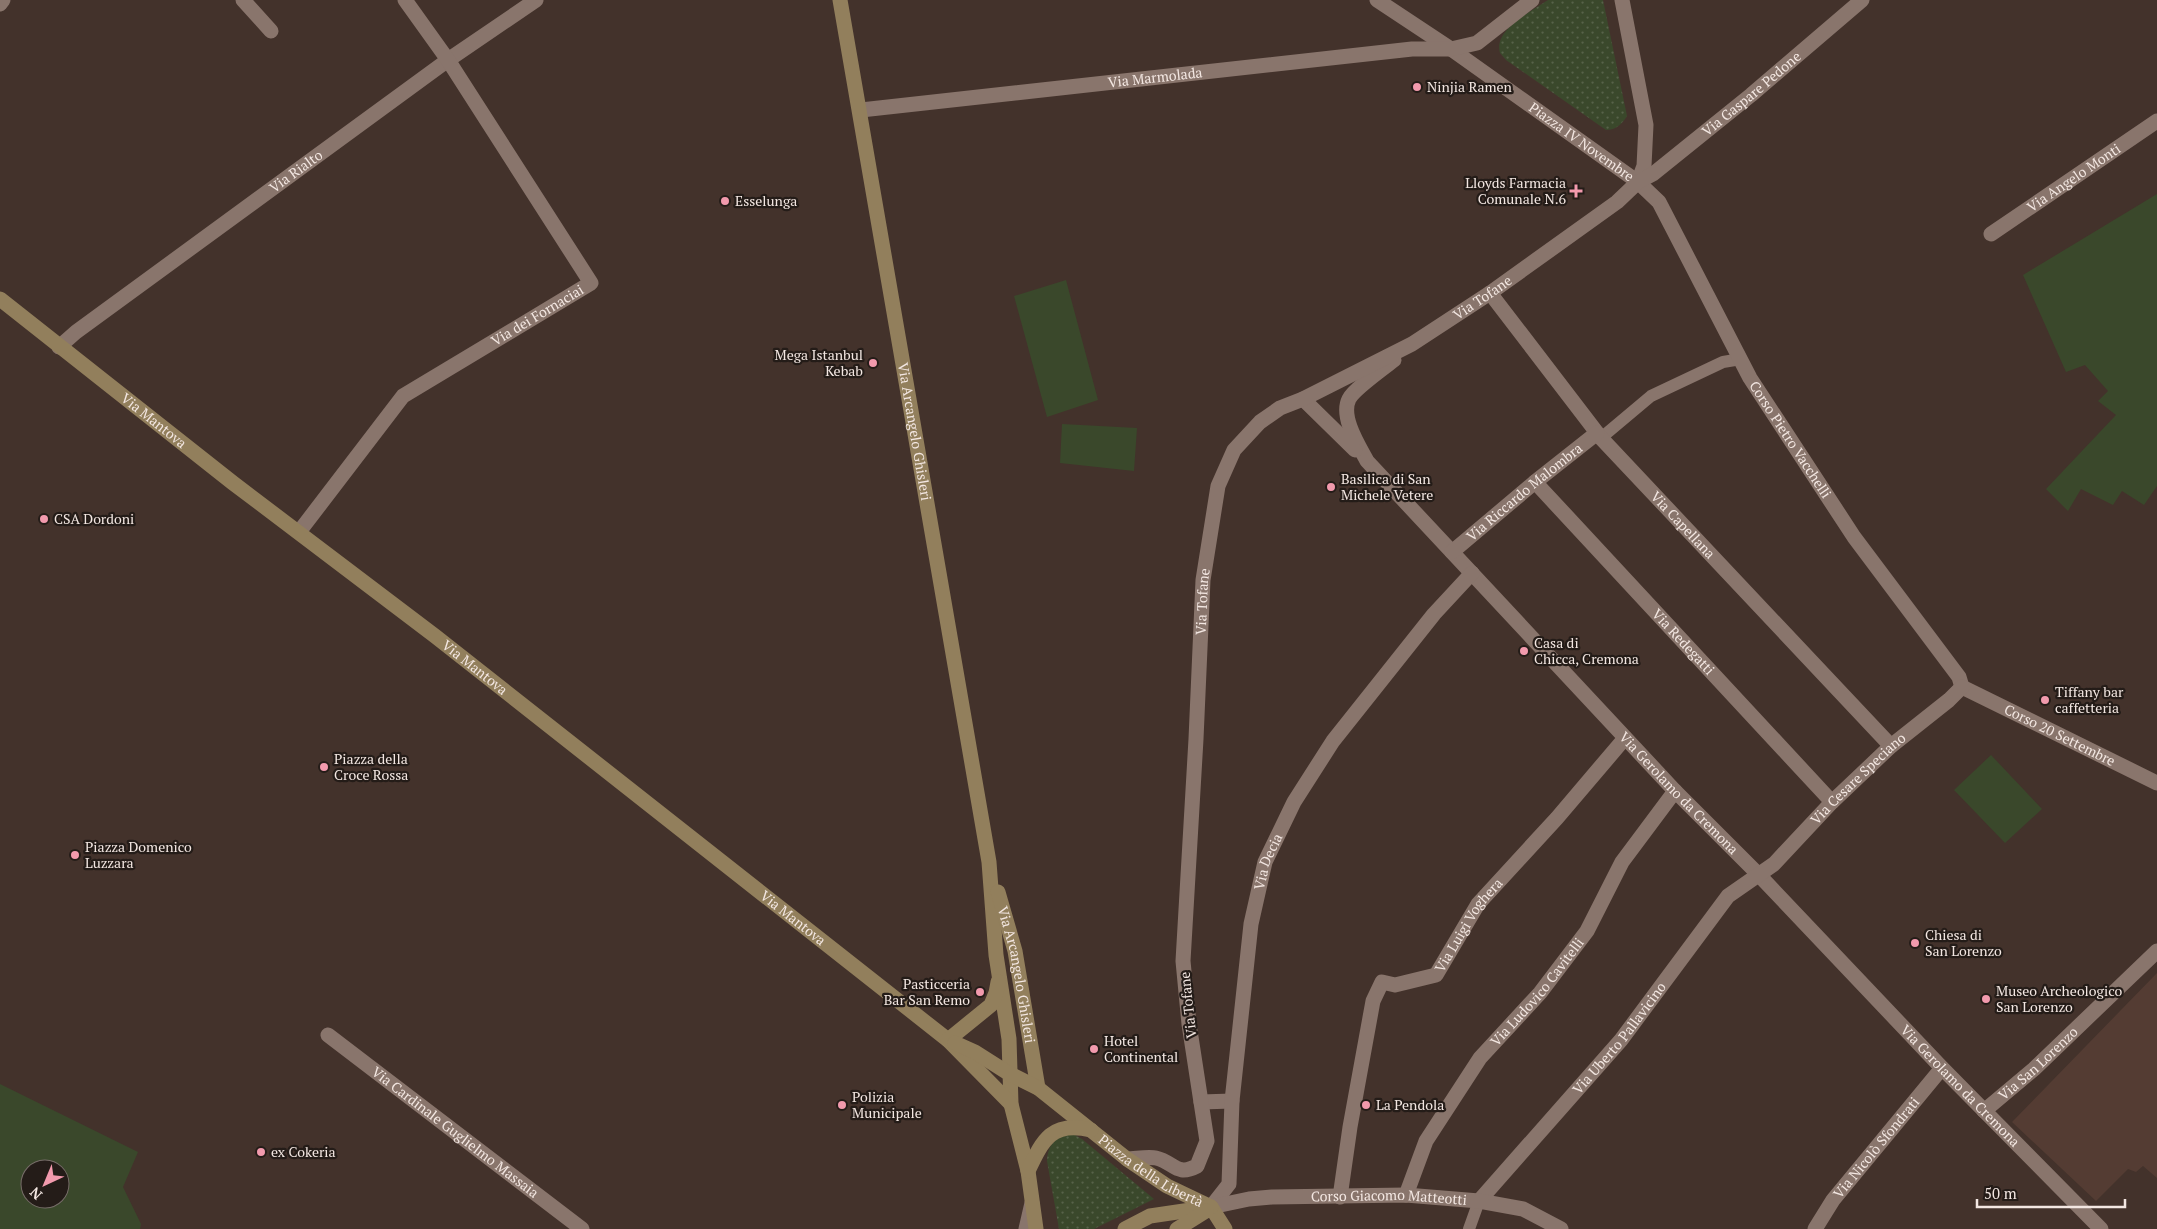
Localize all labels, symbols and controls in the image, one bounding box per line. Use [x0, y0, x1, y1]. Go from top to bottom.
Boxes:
street label: Via Gaspare Pedone [1697, 46, 1805, 140]
street label: Via Marmolada [1107, 62, 1203, 92]
place label: Ninjia Ramen [1427, 77, 1513, 96]
marker: Ninjia Ramen [1411, 81, 1423, 93]
street label: Piazza IV Novembre [1526, 98, 1638, 185]
street label: Via Angelo Monti [2023, 139, 2124, 216]
street label: Via Rialto [265, 145, 326, 197]
place label: Lloyds Farmacia Comunale N.6 [1465, 173, 1567, 208]
marker: Lloyds Farmacia Comunale N.6 [1570, 185, 1582, 197]
place label: Esselunga [735, 191, 797, 210]
marker: Esselunga [719, 195, 731, 207]
street label: Via Tofane [1449, 270, 1515, 324]
street label: Via dei Fornaciai [487, 280, 587, 350]
place label: Mega Istanbul Kebab [775, 345, 863, 380]
marker: Mega Istanbul Kebab [867, 357, 879, 369]
street label: Via Arcangelo Ghisleri [894, 361, 936, 502]
street label: Corso Pietro Vacchelli [1745, 377, 1836, 502]
street label: Via Mantova [117, 388, 191, 452]
street label: Via Riccardo Malombra [1462, 438, 1586, 545]
place label: Basilica di San Michele Vetere [1341, 469, 1433, 504]
marker: Basilica di San Michele Vetere [1325, 481, 1337, 493]
street label: Via Capellana [1647, 487, 1720, 563]
place label: CSA Dordoni [54, 509, 134, 528]
marker: CSA Dordoni [38, 513, 50, 525]
street label: Via Tofane [1191, 567, 1214, 636]
street label: Via Redegatti [1648, 604, 1719, 679]
place label: Casa di Chicca, Cremona [1534, 633, 1639, 668]
street label: Via Mantova [438, 635, 512, 699]
marker: Casa di Chicca, Cremona [1518, 645, 1530, 657]
place label: Tiffany bar caffetteria [2055, 682, 2124, 717]
marker: Tiffany bar caffetteria [2039, 694, 2051, 706]
street label: Corso 20 Settembre [2001, 699, 2119, 770]
street label: Via Gerolamo da Cremona [1615, 727, 1743, 858]
street label: Via Cesare Speciano [1806, 728, 1910, 828]
place label: Piazza della Croce Rossa [334, 749, 408, 784]
marker: Piazza della Croce Rossa [318, 761, 330, 773]
street label: Via Decia [1249, 830, 1286, 892]
place label: Piazza Domenico Luzzara [85, 837, 192, 872]
marker: Piazza Domenico Luzzara [69, 849, 81, 861]
street label: Via Luigi Voghera [1430, 874, 1506, 976]
street label: Via Mantova [757, 886, 830, 949]
street label: Via Arcangelo Ghisleri [994, 904, 1040, 1045]
place label: Chiesa di San Lorenzo [1925, 925, 2002, 960]
street label: Via Ludovico Cavitelli [1486, 933, 1588, 1050]
marker: Chiesa di San Lorenzo [1909, 937, 1921, 949]
street label: Via Tofane [1175, 971, 1200, 1039]
place label: Pasticceria Bar San Remo [884, 974, 970, 1009]
street label: Via Uberto Pallavicino [1568, 978, 1670, 1098]
place label: Museo Archeologico San Lorenzo [1996, 981, 2122, 1016]
marker: Pasticceria Bar San Remo [974, 986, 986, 998]
marker: Museo Archeologico San Lorenzo [1980, 993, 1992, 1005]
street label: Via Gerolamo da Cremona [1897, 1020, 2024, 1151]
street label: Via San Lorenzo [1994, 1022, 2082, 1104]
place label: Hotel Continental [1104, 1031, 1178, 1066]
marker: Hotel Continental [1088, 1043, 1100, 1055]
street label: Via Cardinale Guglielmo Massaia [368, 1062, 543, 1202]
place label: Polizia Municipale [852, 1087, 922, 1122]
street label: Via Nicolò Sfondrati [1828, 1093, 1923, 1202]
place label: La Pendola [1376, 1095, 1444, 1114]
marker: Polizia Municipale [836, 1099, 848, 1111]
marker: La Pendola [1360, 1099, 1372, 1111]
street label: Piazza della Libertà [1095, 1130, 1207, 1211]
place label: ex Cokeria [271, 1142, 336, 1161]
marker: ex Cokeria [255, 1146, 267, 1158]
north arrow [20, 1159, 70, 1209]
scale bar [1977, 1176, 2124, 1208]
text: N [25, 1183, 46, 1204]
text: 50 m [1984, 1183, 2017, 1203]
street label: Corso Giacomo Matteotti [1311, 1185, 1468, 1209]

